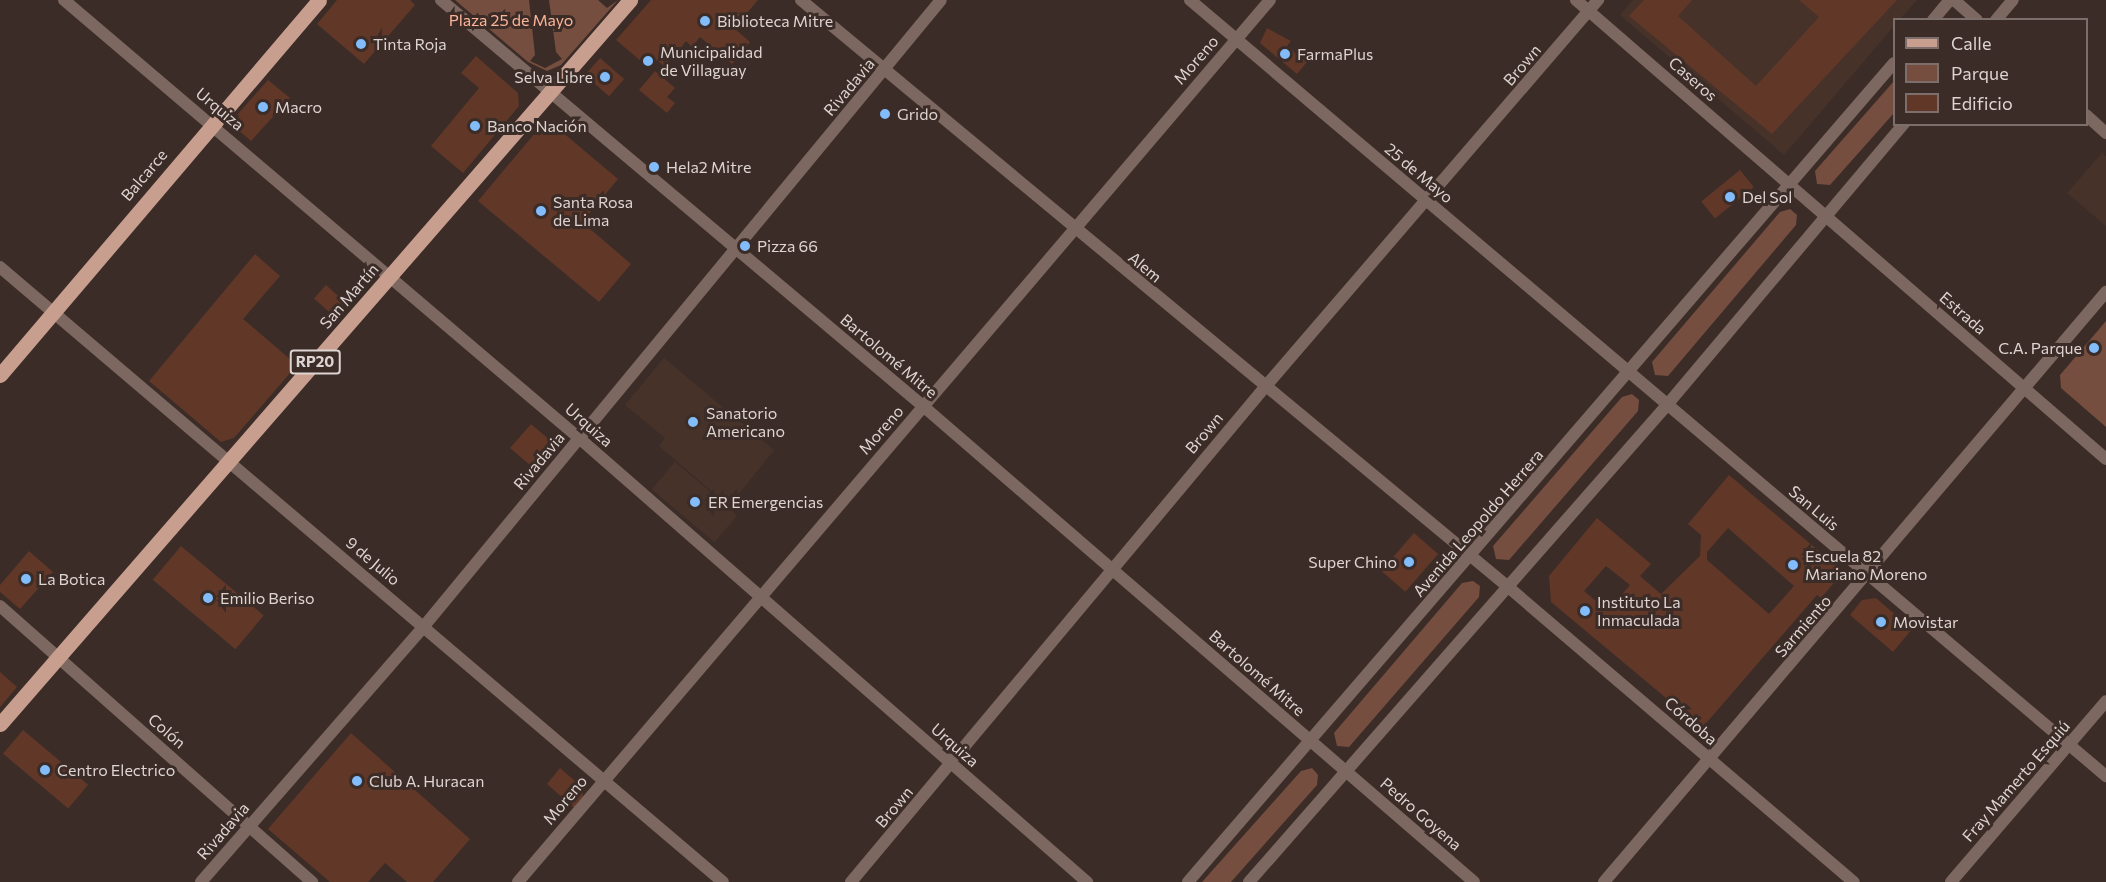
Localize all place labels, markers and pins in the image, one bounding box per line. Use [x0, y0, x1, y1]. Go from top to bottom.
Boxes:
place label: Biblioteca Mitre [717, 11, 833, 31]
marker: Biblioteca Mitre [698, 14, 712, 28]
place label: Tinta Roja [373, 34, 447, 54]
marker: Tinta Roja [354, 37, 368, 51]
place label: Municipalidad de Villaguay [660, 42, 762, 80]
place label: FarmaPlus [1297, 44, 1373, 64]
marker: FarmaPlus [1278, 47, 1292, 61]
marker: Municipalidad de Villaguay [641, 54, 655, 68]
place label: Selva Libre [514, 67, 593, 87]
marker: Selva Libre [598, 70, 612, 84]
place label: Macro [275, 97, 322, 117]
marker: Macro [256, 100, 270, 114]
place label: Grido [897, 104, 938, 124]
marker: Grido [878, 107, 892, 121]
place label: Banco Nación [487, 116, 587, 136]
marker: Banco Nación [468, 119, 482, 133]
place label: Hela2 Mitre [666, 157, 751, 177]
marker: Hela2 Mitre [647, 160, 661, 174]
place label: Del Sol [1742, 187, 1792, 207]
marker: Del Sol [1723, 190, 1737, 204]
place label: Santa Rosa de Lima [553, 192, 633, 230]
marker: Santa Rosa de Lima [534, 204, 548, 218]
place label: Pizza 66 [757, 236, 818, 256]
marker: Pizza 66 [738, 239, 752, 253]
place label: C.A. Parque [1998, 338, 2082, 358]
marker: C.A. Parque [2087, 341, 2101, 355]
place label: Sanatorio Americano [706, 403, 785, 441]
marker: Sanatorio Americano [684, 413, 702, 431]
place label: ER Emergencias [708, 492, 823, 512]
marker: ER Emergencias [686, 493, 704, 511]
place label: Escuela 82 Mariano Moreno [1805, 546, 1927, 584]
place label: Super Chino [1308, 552, 1397, 572]
marker: Super Chino [1402, 555, 1416, 569]
marker: Escuela 82 Mariano Moreno [1786, 558, 1800, 572]
place label: La Botica [38, 569, 105, 589]
marker: La Botica [19, 572, 33, 586]
place label: Emilio Beriso [220, 588, 314, 608]
marker: Emilio Beriso [201, 591, 215, 605]
place label: Instituto La Inmaculada [1597, 592, 1681, 630]
marker: Instituto La Inmaculada [1578, 604, 1592, 618]
place label: Movistar [1893, 612, 1958, 632]
marker: Movistar [1874, 615, 1888, 629]
place label: Centro Electrico [57, 760, 175, 780]
marker: Centro Electrico [38, 763, 52, 777]
place label: Club A. Huracan [369, 771, 484, 791]
marker: Club A. Huracan [350, 774, 364, 788]

